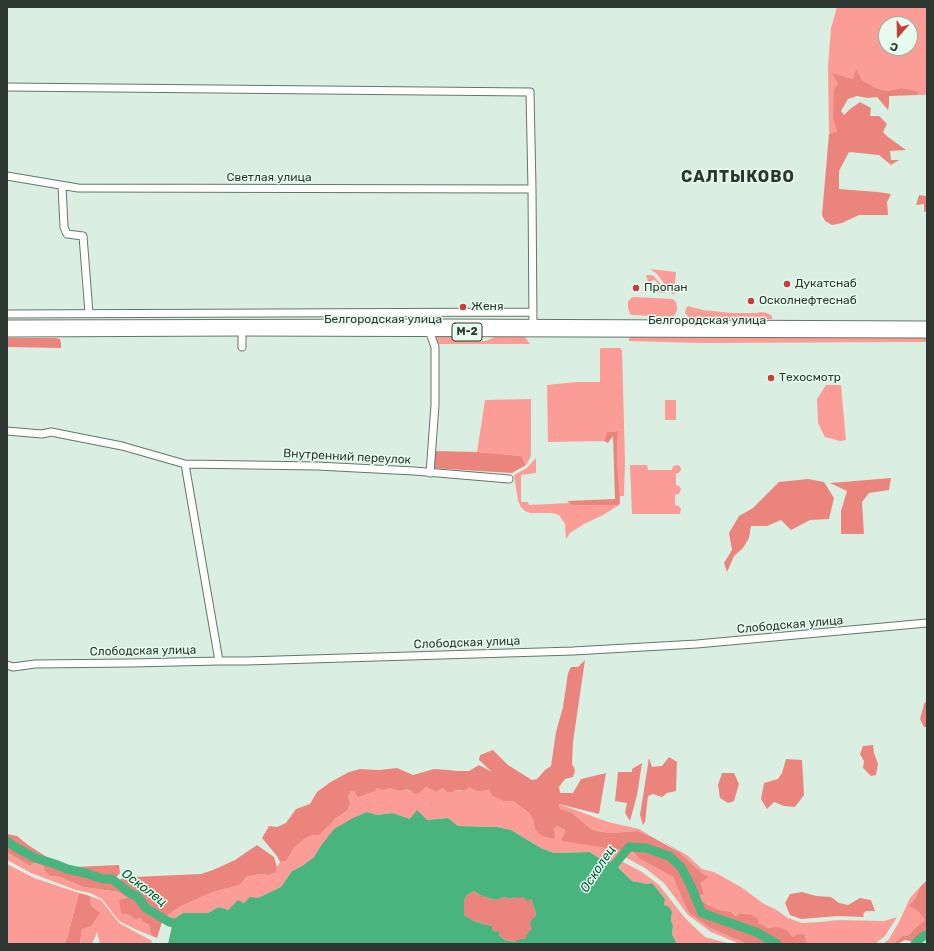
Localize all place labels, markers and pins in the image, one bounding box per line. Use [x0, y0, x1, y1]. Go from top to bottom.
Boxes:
place label: Дукатснаб [795, 277, 857, 291]
marker: Дукатснаб [782, 279, 792, 289]
place label: Пропан [644, 281, 688, 295]
marker: Пропан [631, 283, 641, 293]
place label: Осколнефтеснаб [759, 294, 857, 308]
marker: Осколнефтеснаб [746, 296, 756, 306]
place label: Женя [471, 300, 503, 314]
marker: Женя [458, 302, 468, 312]
place label: Техосмотр [779, 371, 841, 385]
marker: Техосмотр [766, 373, 776, 383]

